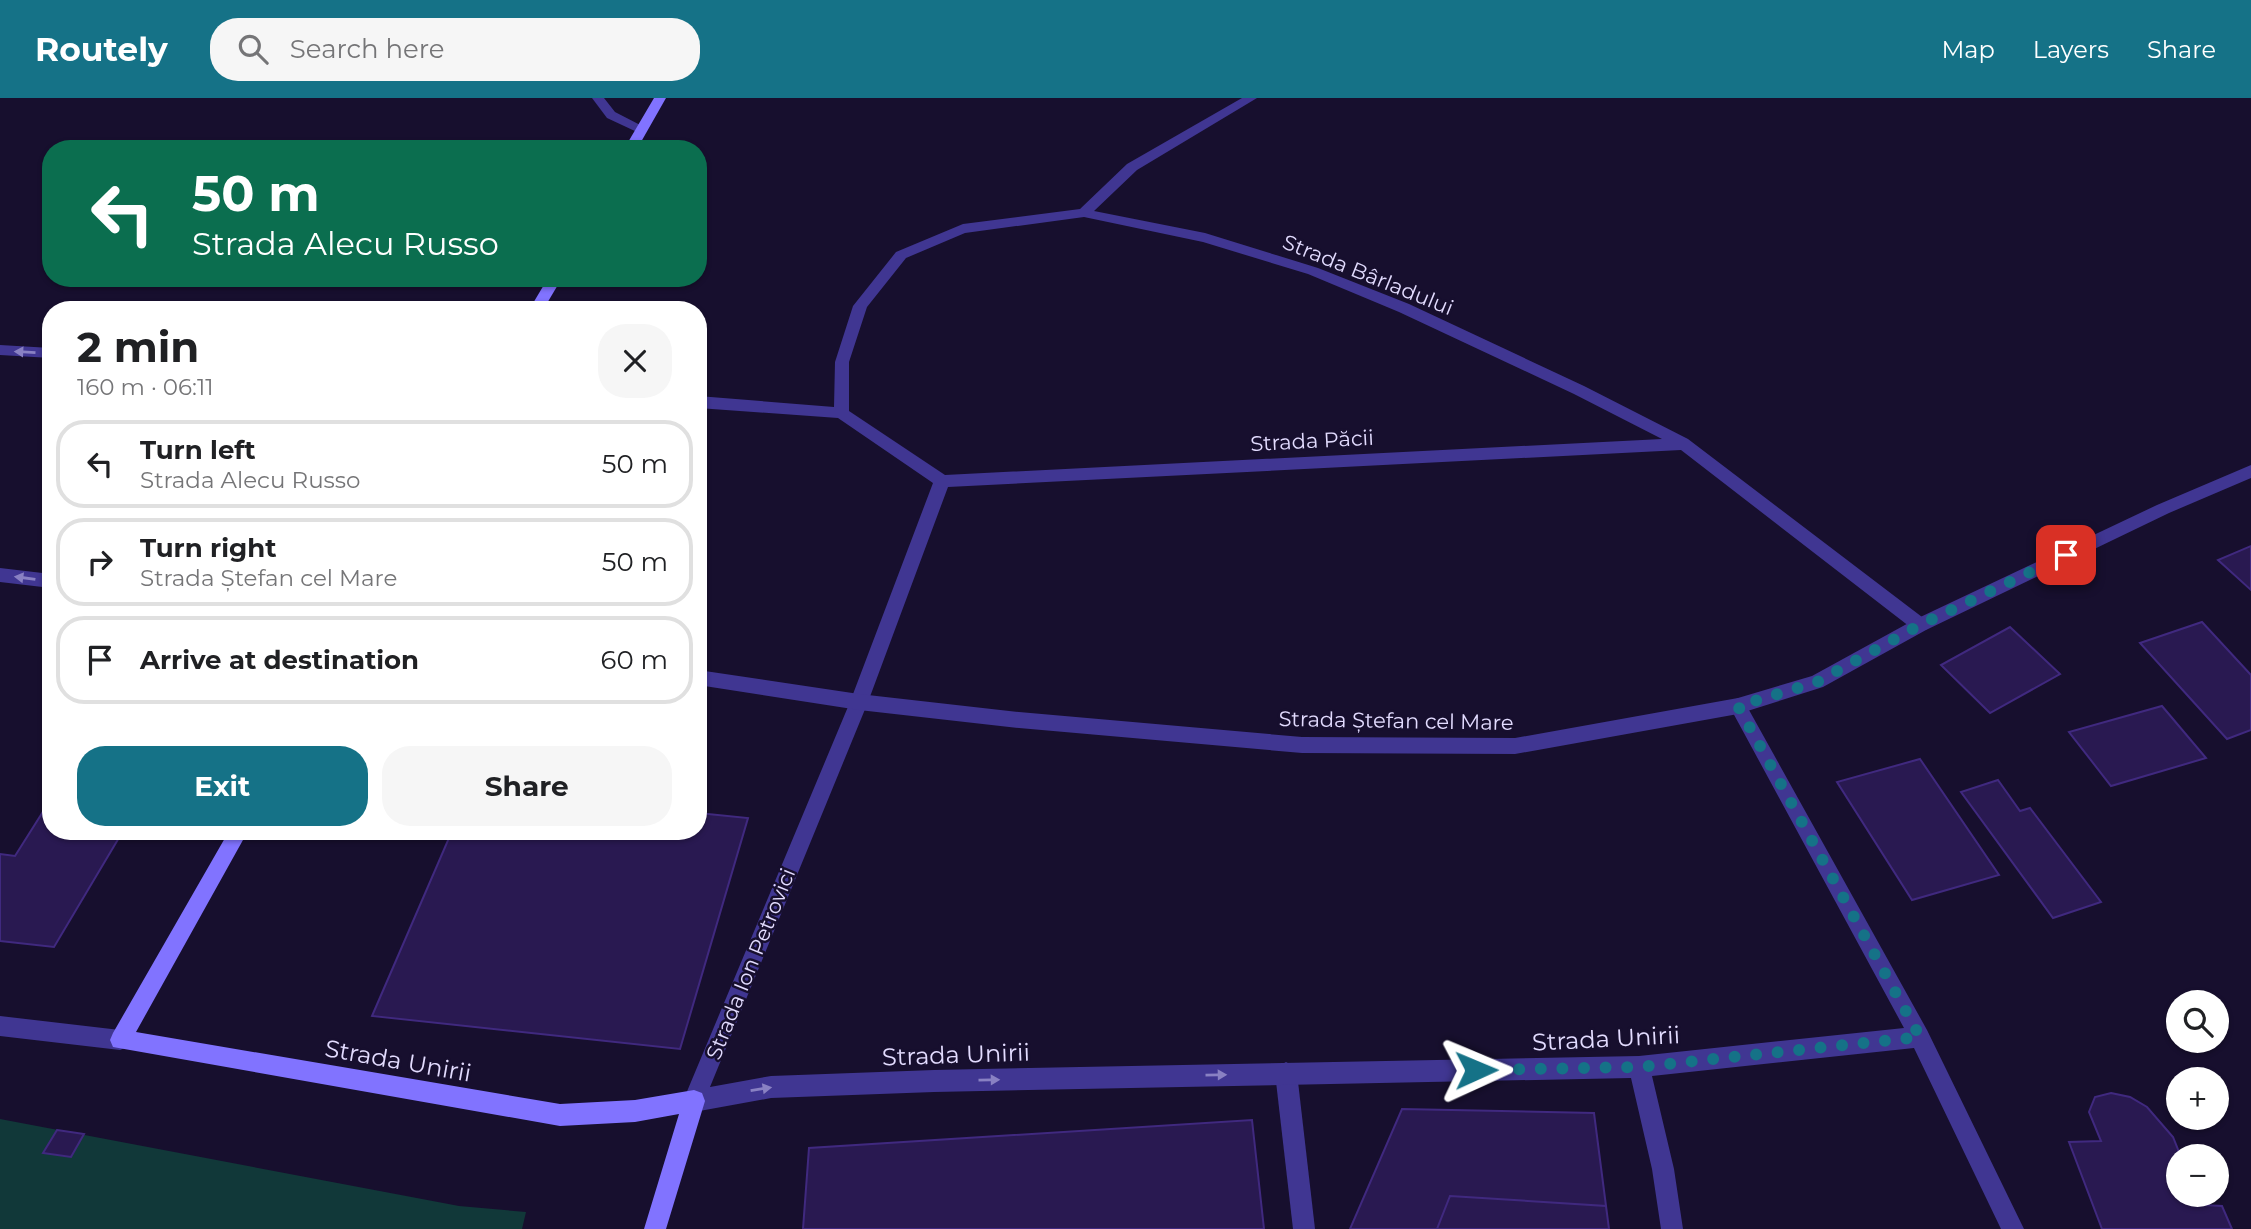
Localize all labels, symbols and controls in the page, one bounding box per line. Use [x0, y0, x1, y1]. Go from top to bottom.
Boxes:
search box [210, 18, 700, 81]
text: Routely [35, 29, 168, 69]
icon: search [234, 30, 272, 68]
text: Search here [290, 33, 445, 65]
text: Map [1941, 35, 1995, 64]
text: Layers [2033, 35, 2109, 64]
text: Share [2147, 35, 2216, 64]
text: 50 m [192, 164, 320, 223]
icon: left [77, 168, 168, 259]
text: Strada Alecu Russo [192, 224, 499, 263]
street label: Strada Bârladului [1279, 229, 1457, 320]
text: 2 min [77, 321, 199, 373]
button: close [598, 324, 672, 398]
one-way arrow [14, 346, 36, 357]
text: 160 m · 06:11 [77, 373, 214, 401]
street label: Strada Păcii [1250, 425, 1374, 456]
text: Turn left [140, 434, 256, 466]
icon: left [81, 445, 119, 483]
text: 50 m [602, 448, 668, 480]
text: Strada Alecu Russo [140, 466, 361, 494]
pin [2036, 525, 2096, 585]
text: Turn right [140, 532, 276, 564]
icon: arrive [2047, 536, 2085, 574]
icon: right [81, 543, 119, 581]
text: 50 m [602, 546, 668, 578]
text: Strada Ștefan cel Mare [140, 564, 397, 592]
one-way arrow [14, 572, 36, 583]
icon: arrive [81, 641, 119, 679]
text: Arrive at destination [140, 644, 419, 676]
text: 60 m [601, 644, 668, 676]
street label: Strada Ștefan cel Mare [1278, 706, 1514, 736]
button: Exit [77, 746, 368, 826]
button: Share [382, 746, 672, 826]
street label: Strada Ion Petrovici [701, 865, 800, 1063]
map controls [2166, 990, 2229, 1207]
button: search [2166, 990, 2229, 1053]
street label: Strada Unirii [1531, 1020, 1681, 1057]
street label: Strada Unirii [323, 1033, 474, 1088]
position arrow [1439, 1033, 1513, 1107]
street label: Strada Unirii [881, 1037, 1030, 1072]
button: + [2166, 1067, 2229, 1130]
one-way arrow [1205, 1069, 1227, 1081]
one-way arrow [978, 1074, 1000, 1085]
one-way arrow [750, 1083, 772, 1094]
button: − [2166, 1144, 2229, 1207]

